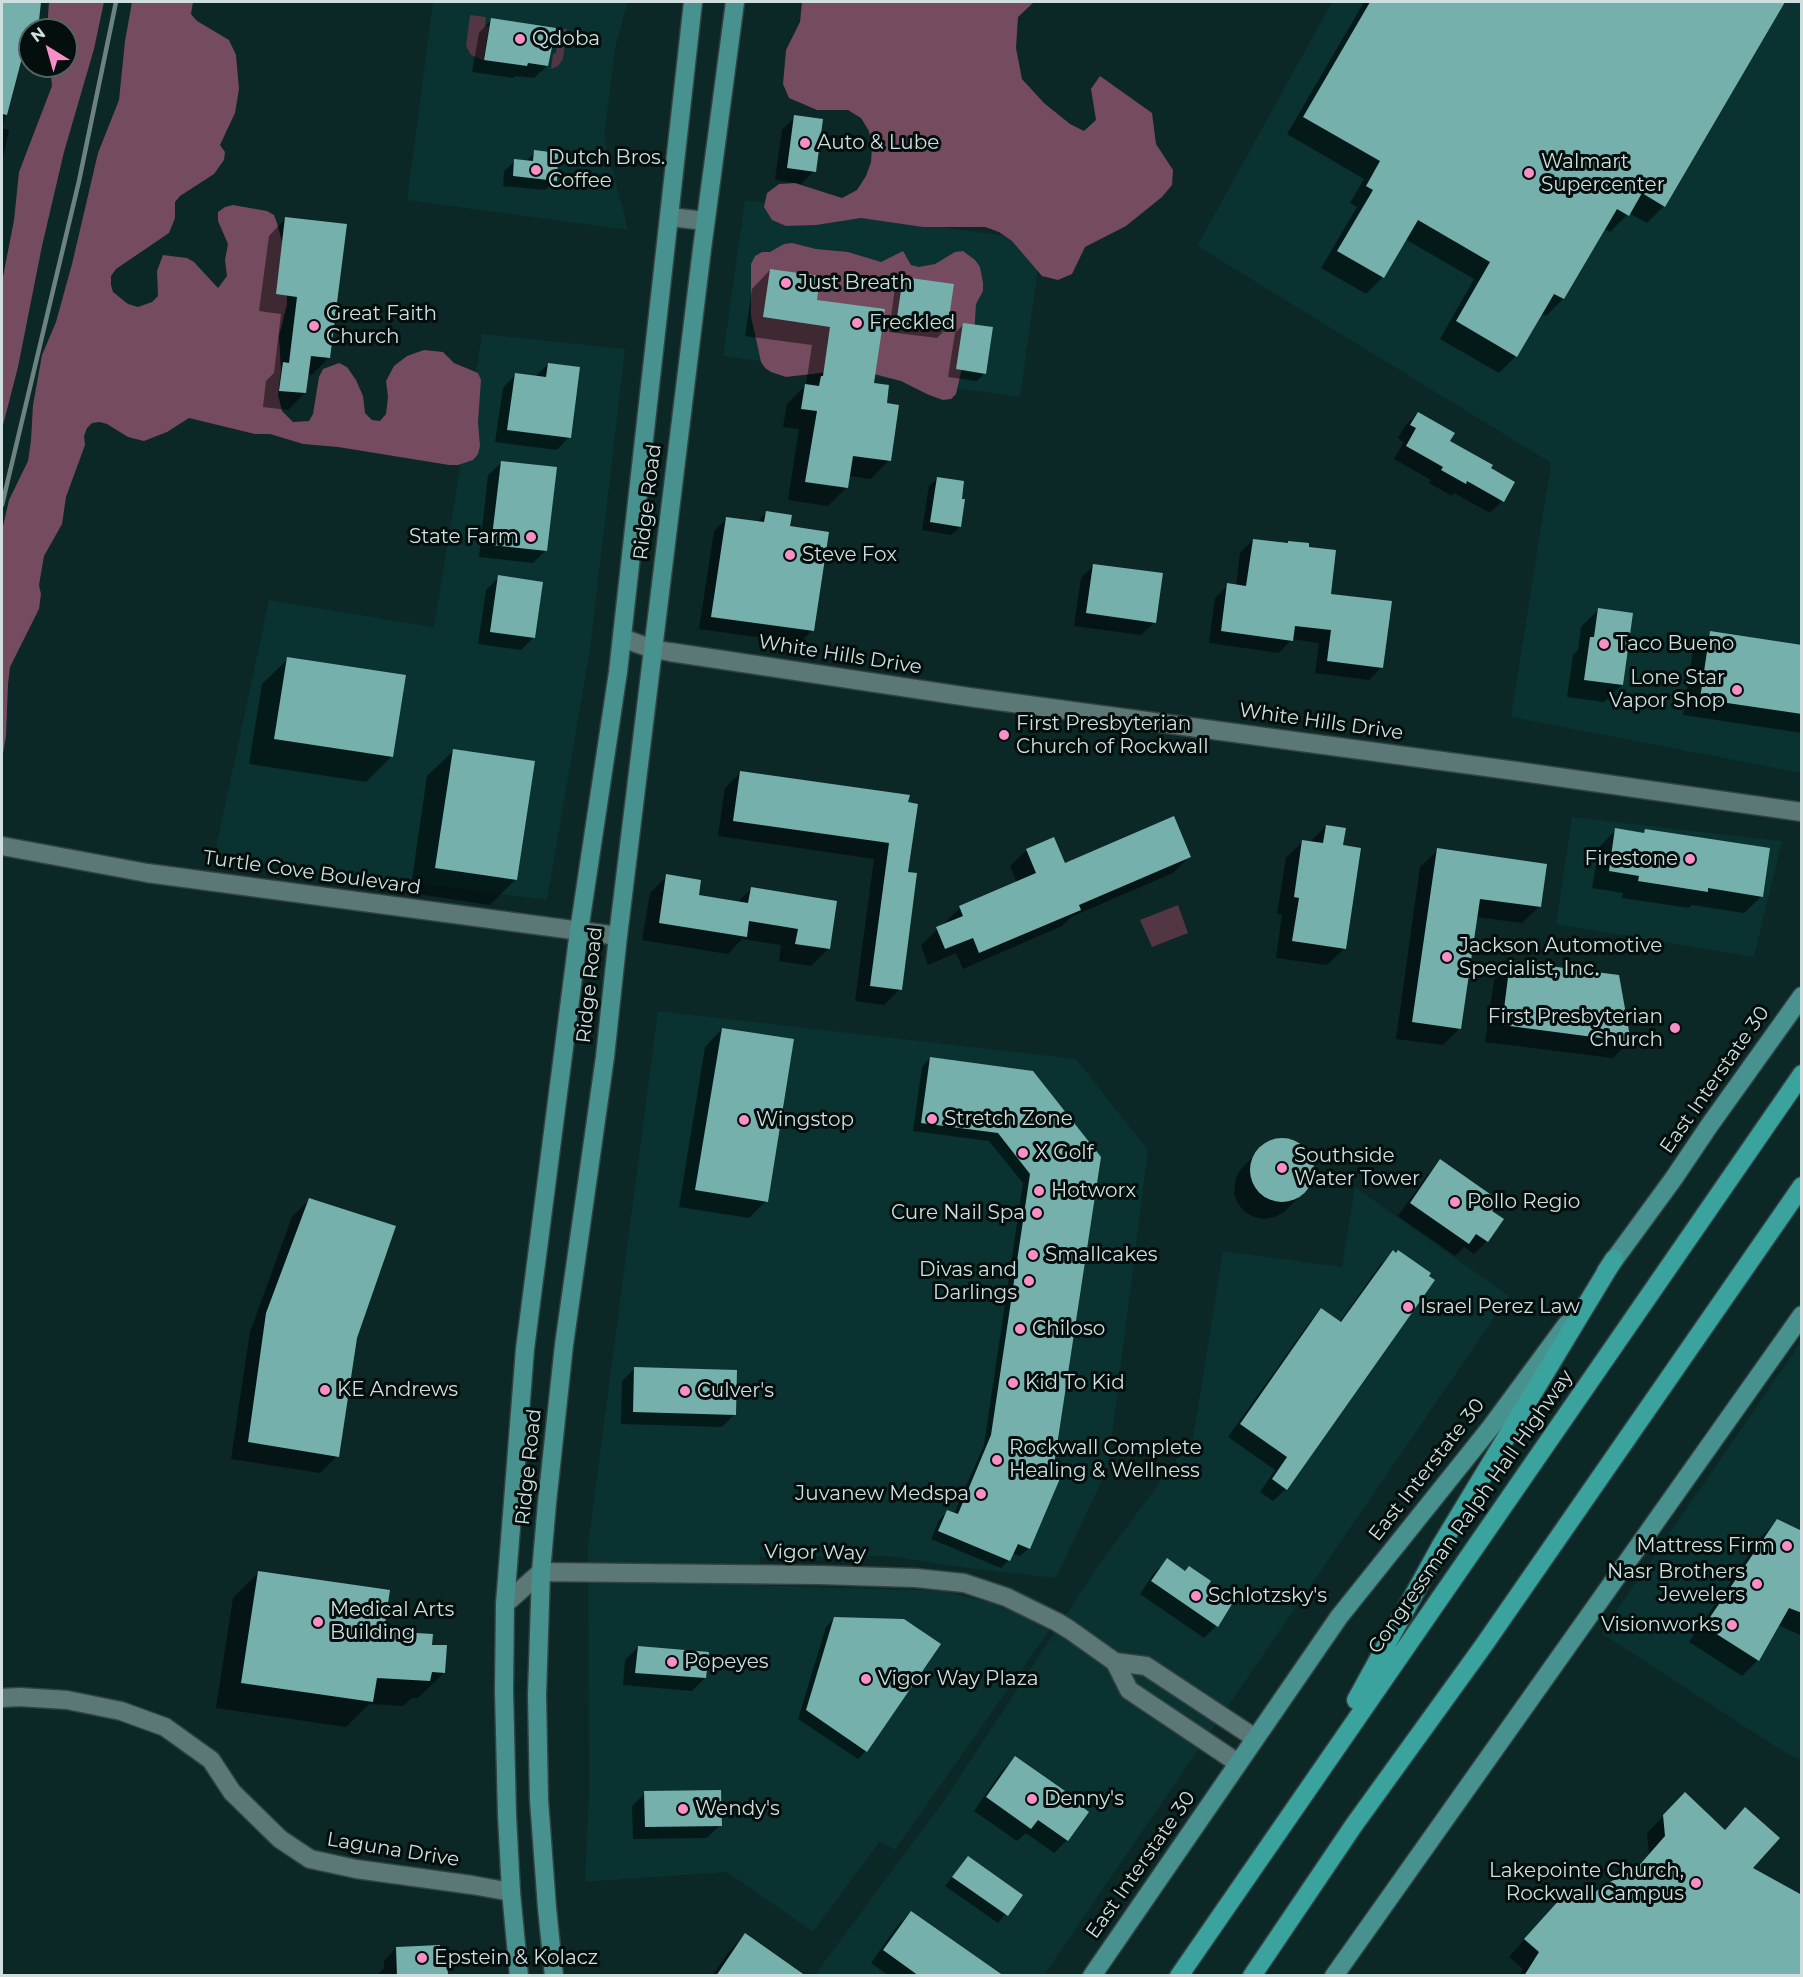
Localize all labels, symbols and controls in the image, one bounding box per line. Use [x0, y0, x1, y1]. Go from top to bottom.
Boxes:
north arrow [18, 18, 78, 78]
text: N [27, 23, 49, 46]
place label: Qdoba [532, 27, 600, 51]
marker: Qdoba [513, 32, 527, 46]
place label: Auto & Lube [817, 131, 939, 155]
marker: Auto & Lube [798, 136, 812, 150]
place label: Dutch Bros. Coffee [548, 146, 665, 193]
place label: Walmart Supercenter [1541, 150, 1665, 197]
marker: Dutch Bros. Coffee [529, 163, 543, 177]
marker: Walmart Supercenter [1522, 166, 1536, 180]
place label: Just Breath [798, 271, 913, 295]
marker: Just Breath [779, 276, 793, 290]
place label: Great Faith Church [326, 302, 437, 349]
place label: Freckled [869, 311, 955, 335]
marker: Freckled [850, 316, 864, 330]
marker: Great Faith Church [307, 319, 321, 333]
street label: Ridge Road [629, 443, 667, 561]
place label: State Farm [409, 525, 519, 549]
marker: State Farm [524, 530, 538, 544]
place label: Steve Fox [802, 543, 897, 567]
marker: Steve Fox [783, 548, 797, 562]
street label: White Hills Drive [756, 630, 924, 680]
place label: Taco Bueno [1616, 632, 1734, 656]
marker: Taco Bueno [1597, 637, 1611, 651]
place label: Lone Star Vapor Shop [1609, 666, 1725, 713]
marker: Lone Star Vapor Shop [1730, 683, 1744, 697]
street label: White Hills Drive [1237, 699, 1405, 745]
place label: First Presbyterian Church of Rockwall [1016, 712, 1209, 759]
marker: First Presbyterian Church of Rockwall [997, 728, 1011, 742]
street label: Turtle Cove Boulevard [202, 846, 422, 900]
place label: Firestone [1584, 847, 1678, 871]
marker: Firestone [1683, 852, 1697, 866]
street label: Ridge Road [572, 926, 608, 1044]
place label: Jackson Automotive Specialist, Inc. [1459, 934, 1662, 981]
marker: Jackson Automotive Specialist, Inc. [1440, 950, 1454, 964]
street label: East Interstate 30 [1655, 1002, 1775, 1158]
place label: First Presbyterian Church [1488, 1005, 1663, 1052]
marker: First Presbyterian Church [1668, 1021, 1682, 1035]
place label: Stretch Zone [944, 1107, 1073, 1131]
place label: Wingstop [756, 1108, 854, 1132]
marker: Stretch Zone [925, 1112, 939, 1126]
marker: Wingstop [737, 1113, 751, 1127]
place label: X Golf [1035, 1141, 1094, 1165]
place label: Southside Water Tower [1294, 1144, 1420, 1191]
marker: X Golf [1016, 1146, 1030, 1160]
marker: Southside Water Tower [1275, 1161, 1289, 1175]
place label: Hotworx [1051, 1179, 1136, 1203]
marker: Hotworx [1032, 1184, 1046, 1198]
place label: Pollo Regio [1467, 1190, 1580, 1214]
marker: Pollo Regio [1448, 1195, 1462, 1209]
place label: Cure Nail Spa [891, 1201, 1025, 1225]
marker: Cure Nail Spa [1030, 1206, 1044, 1220]
place label: Smallcakes [1045, 1243, 1158, 1267]
marker: Smallcakes [1026, 1248, 1040, 1262]
place label: Divas and Darlings [919, 1258, 1017, 1305]
marker: Divas and Darlings [1022, 1274, 1036, 1288]
place label: Israel Perez Law [1420, 1295, 1580, 1319]
marker: Israel Perez Law [1401, 1300, 1415, 1314]
place label: Chiloso [1032, 1317, 1105, 1341]
marker: Chiloso [1013, 1322, 1027, 1336]
street label: Congressman Ralph Hall Highway [1363, 1366, 1579, 1658]
place label: Kid To Kid [1025, 1371, 1125, 1395]
marker: Kid To Kid [1006, 1376, 1020, 1390]
place label: KE Andrews [337, 1378, 458, 1402]
place label: Culver's [697, 1379, 774, 1403]
marker: KE Andrews [318, 1383, 332, 1397]
marker: Culver's [678, 1384, 692, 1398]
street label: East Interstate 30 [1364, 1394, 1490, 1546]
street label: Ridge Road [511, 1408, 547, 1526]
place label: Rockwall Complete Healing & Wellness [1009, 1436, 1202, 1483]
marker: Rockwall Complete Healing & Wellness [990, 1453, 1004, 1467]
place label: Juvanew Medspa [795, 1482, 969, 1506]
marker: Juvanew Medspa [974, 1487, 988, 1501]
place label: Mattress Firm [1636, 1534, 1775, 1558]
marker: Mattress Firm [1780, 1539, 1794, 1553]
street label: Vigor Way [764, 1540, 866, 1566]
place label: Nasr Brothers Jewelers [1607, 1560, 1745, 1607]
marker: Nasr Brothers Jewelers [1750, 1577, 1764, 1591]
place label: Schlotzsky's [1208, 1584, 1327, 1608]
marker: Schlotzsky's [1189, 1589, 1203, 1603]
place label: Medical Arts Building [330, 1598, 454, 1645]
place label: Visionworks [1601, 1613, 1720, 1637]
marker: Medical Arts Building [311, 1615, 325, 1629]
marker: Visionworks [1725, 1618, 1739, 1632]
place label: Popeyes [684, 1650, 769, 1674]
marker: Popeyes [665, 1655, 679, 1669]
place label: Vigor Way Plaza [878, 1667, 1039, 1691]
marker: Vigor Way Plaza [859, 1672, 873, 1686]
place label: Denny's [1044, 1787, 1124, 1811]
street label: East Interstate 30 [1081, 1787, 1201, 1943]
marker: Denny's [1025, 1792, 1039, 1806]
place label: Wendy's [695, 1797, 780, 1821]
marker: Wendy's [676, 1802, 690, 1816]
street label: Laguna Drive [325, 1828, 461, 1872]
place label: Lakepointe Church, Rockwall Campus [1489, 1859, 1684, 1906]
marker: Lakepointe Church, Rockwall Campus [1689, 1876, 1703, 1890]
place label: Epstein & Kolacz [434, 1946, 598, 1970]
marker: Epstein & Kolacz [415, 1951, 429, 1965]

